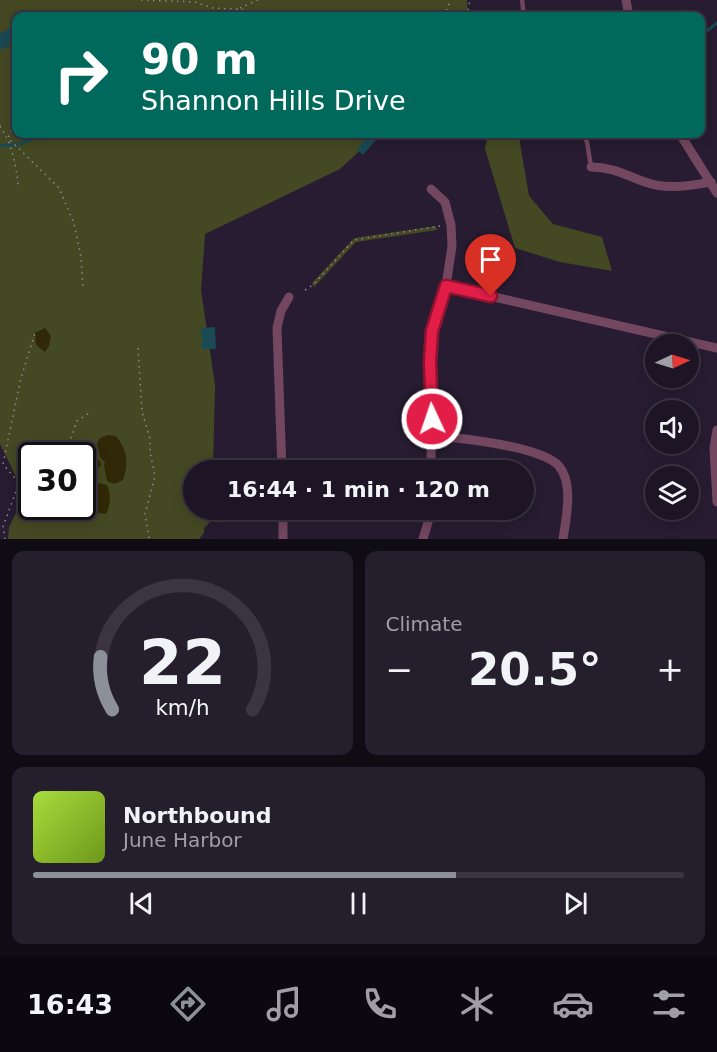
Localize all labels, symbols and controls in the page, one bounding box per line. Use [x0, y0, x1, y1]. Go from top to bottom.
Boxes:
text: 90 m [141, 35, 258, 84]
icon: right [42, 36, 120, 114]
text: Shannon Hills Drive [141, 85, 406, 116]
pin [465, 234, 516, 296]
icon: arrive [474, 243, 507, 276]
north arrow [645, 334, 699, 388]
map controls [645, 334, 699, 520]
position arrow [400, 387, 464, 451]
button: sound [645, 400, 699, 454]
speed limit sign: 30 [18, 442, 96, 520]
button: layers [645, 466, 699, 520]
text: 16:44 · 1 min · 120 m [227, 477, 490, 502]
text: Climate [386, 612, 462, 636]
text: 22 [139, 626, 226, 699]
text: 20.5° [468, 643, 602, 696]
text: − [386, 650, 413, 689]
text: + [656, 650, 684, 689]
text: km/h [155, 695, 209, 720]
text: Northbound [123, 803, 272, 828]
text: June Harbor [123, 828, 242, 852]
icon: previous [125, 887, 158, 920]
icon: pause [342, 887, 375, 920]
icon: next [559, 887, 592, 920]
icon: directions [167, 983, 209, 1025]
icon: music [263, 983, 305, 1025]
icon: phone [359, 983, 401, 1025]
icon: climate [456, 983, 498, 1025]
icon: car [552, 983, 594, 1025]
icon: filters [648, 983, 690, 1025]
text: 16:43 [27, 989, 113, 1020]

